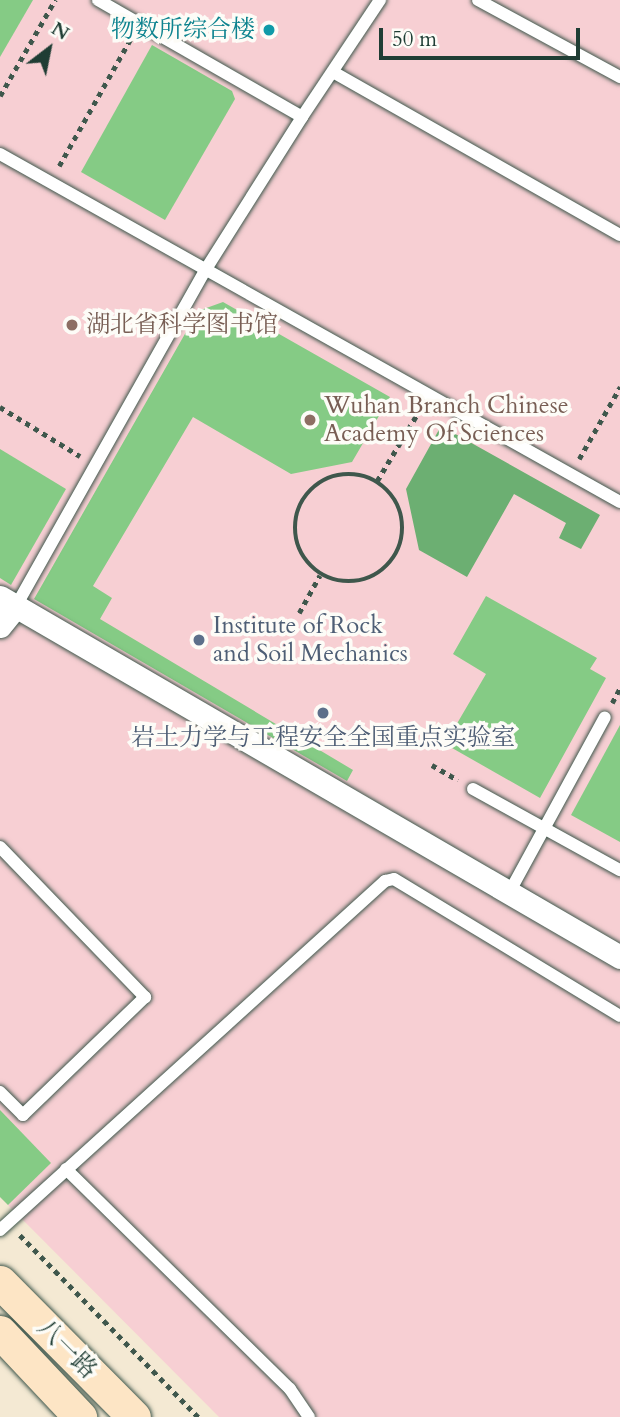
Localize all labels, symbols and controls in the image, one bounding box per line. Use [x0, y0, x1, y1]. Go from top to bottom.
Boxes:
north arrow [14, 14, 84, 84]
scale bar [382, 14, 583, 58]
text: N [46, 16, 74, 47]
place label: 物数所综合楼 [111, 16, 255, 44]
marker: 物数所综合楼 [261, 22, 277, 38]
text: 50 m [392, 25, 437, 54]
place label: 湖北省科学图书馆 [86, 311, 278, 339]
marker: 湖北省科学图书馆 [64, 317, 80, 333]
place label: Wuhan Branch Chinese Academy Of Sciences [324, 392, 569, 448]
marker: Wuhan Branch Chinese Academy Of Sciences [302, 412, 318, 428]
place label: Institute of Rock and Soil Mechanics [213, 612, 408, 668]
marker: Institute of Rock and Soil Mechanics [191, 632, 207, 648]
marker: 岩土力学与工程安全全国重点实验室 [315, 705, 331, 721]
place label: 岩土力学与工程安全全国重点实验室 [131, 724, 515, 752]
street label: 八一路 [31, 1313, 103, 1385]

